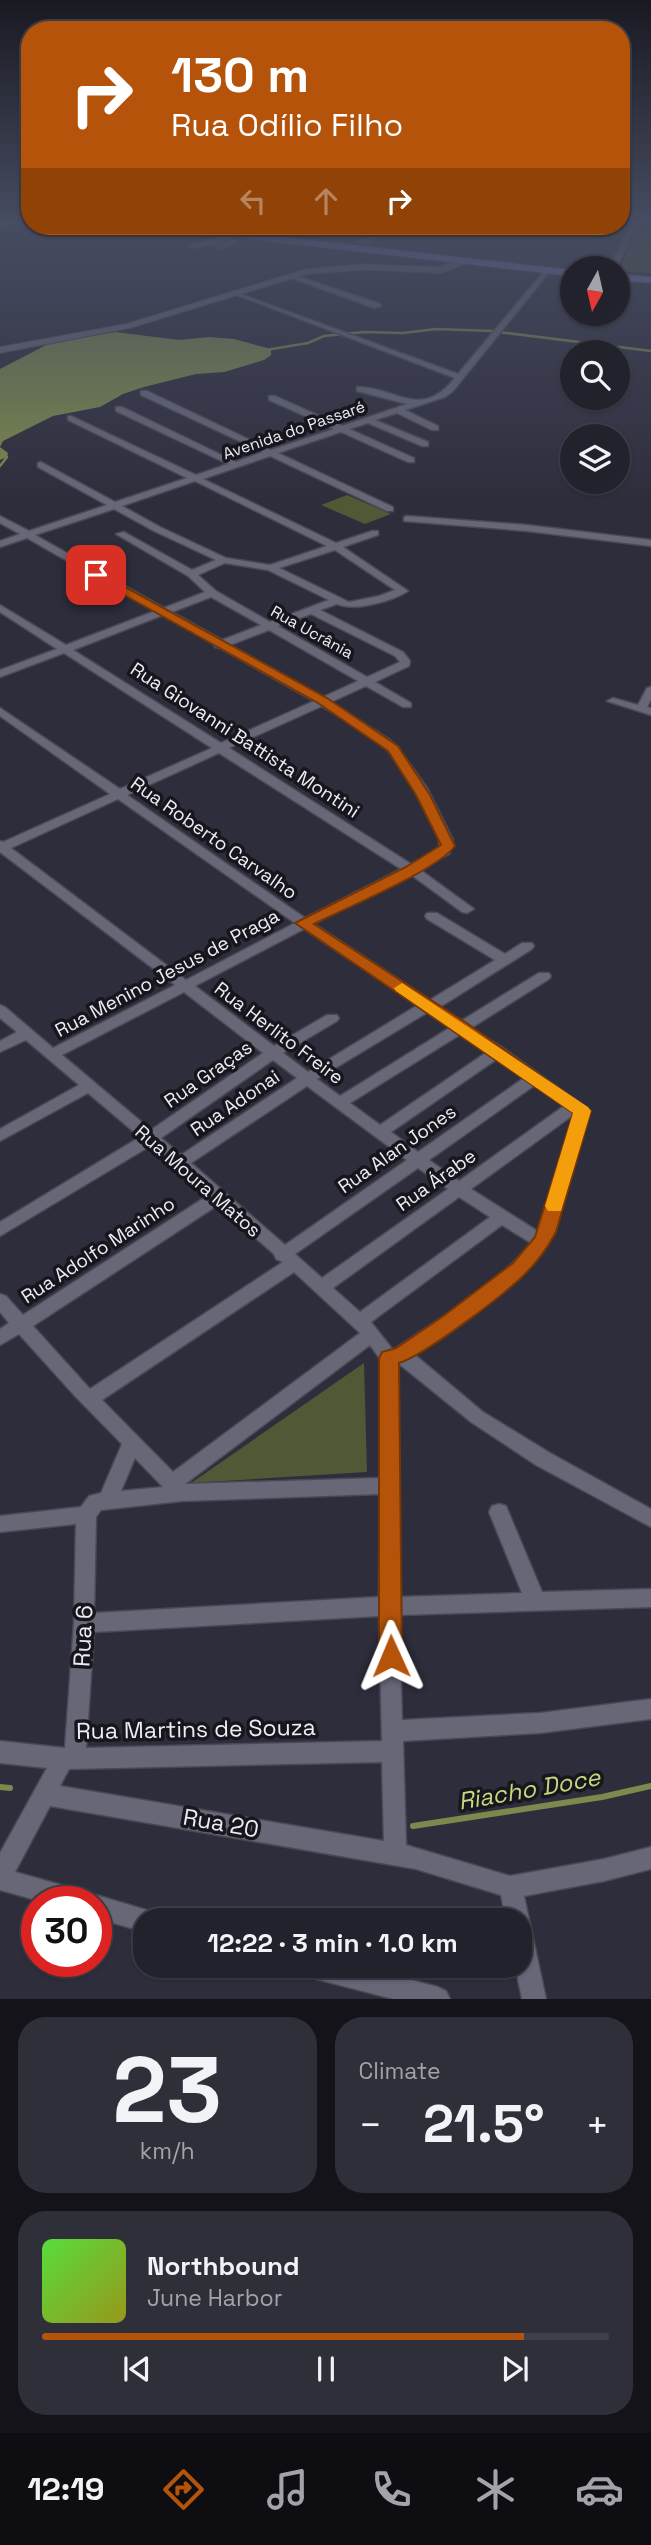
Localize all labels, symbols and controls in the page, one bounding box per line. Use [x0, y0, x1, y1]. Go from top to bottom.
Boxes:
text: 130 m [171, 44, 309, 106]
icon: right [56, 49, 147, 140]
text: Rua Odílio Filho [171, 105, 403, 145]
icon: left [234, 182, 272, 220]
icon: ahead [307, 182, 345, 220]
icon: right [380, 182, 418, 220]
north arrow [560, 256, 630, 326]
map controls [560, 256, 630, 494]
button: search [560, 340, 630, 410]
street label: Avenida do Passaré [220, 396, 368, 464]
button: layers [560, 424, 630, 494]
pin [66, 545, 126, 605]
icon: arrive [77, 556, 115, 594]
street label: Rua Ucrânia [267, 601, 357, 663]
street label: Rua Giovanni Battista Montini [126, 656, 364, 824]
street label: Rua Roberto Carvalho [126, 771, 302, 905]
street label: Rua Menino Jesus de Praga [50, 903, 284, 1043]
street label: Rua Herlito Freire [209, 976, 349, 1090]
street label: Rua Graças [159, 1035, 257, 1113]
street label: Rua Adonai [186, 1064, 284, 1142]
street label: Rua Alan Jones [333, 1099, 461, 1199]
street label: Rua Moura Matos [130, 1119, 266, 1243]
street label: Rua Árabe [391, 1143, 481, 1217]
street label: Rua Adolfo Marinho [16, 1191, 180, 1309]
street label: Rua 6 [66, 1604, 100, 1668]
position arrow [354, 1619, 428, 1693]
street label: Rua Martins de Souza [76, 1712, 316, 1746]
water label: Riacho Doce [455, 1761, 603, 1817]
street label: Rua 20 [181, 1802, 261, 1844]
speed limit sign: 30 [21, 1886, 112, 1977]
text: 12:22 · 3 min · 1.0 km [207, 1926, 458, 1960]
text: 23 [113, 2032, 222, 2149]
text: Climate [359, 2056, 441, 2086]
text: 21.5° [423, 2091, 545, 2157]
text: − [359, 2101, 382, 2149]
text: + [585, 2101, 609, 2149]
text: km/h [140, 2136, 195, 2166]
text: Northbound [147, 2249, 300, 2283]
text: June Harbor [147, 2283, 282, 2313]
icon: previous [118, 2350, 156, 2388]
icon: pause [307, 2350, 345, 2388]
icon: next [496, 2350, 534, 2388]
icon: directions [159, 2465, 208, 2514]
icon: music [263, 2465, 312, 2514]
icon: phone [367, 2465, 416, 2514]
icon: climate [471, 2465, 520, 2514]
icon: car [575, 2465, 624, 2514]
text: 12:19 [27, 2469, 105, 2509]

